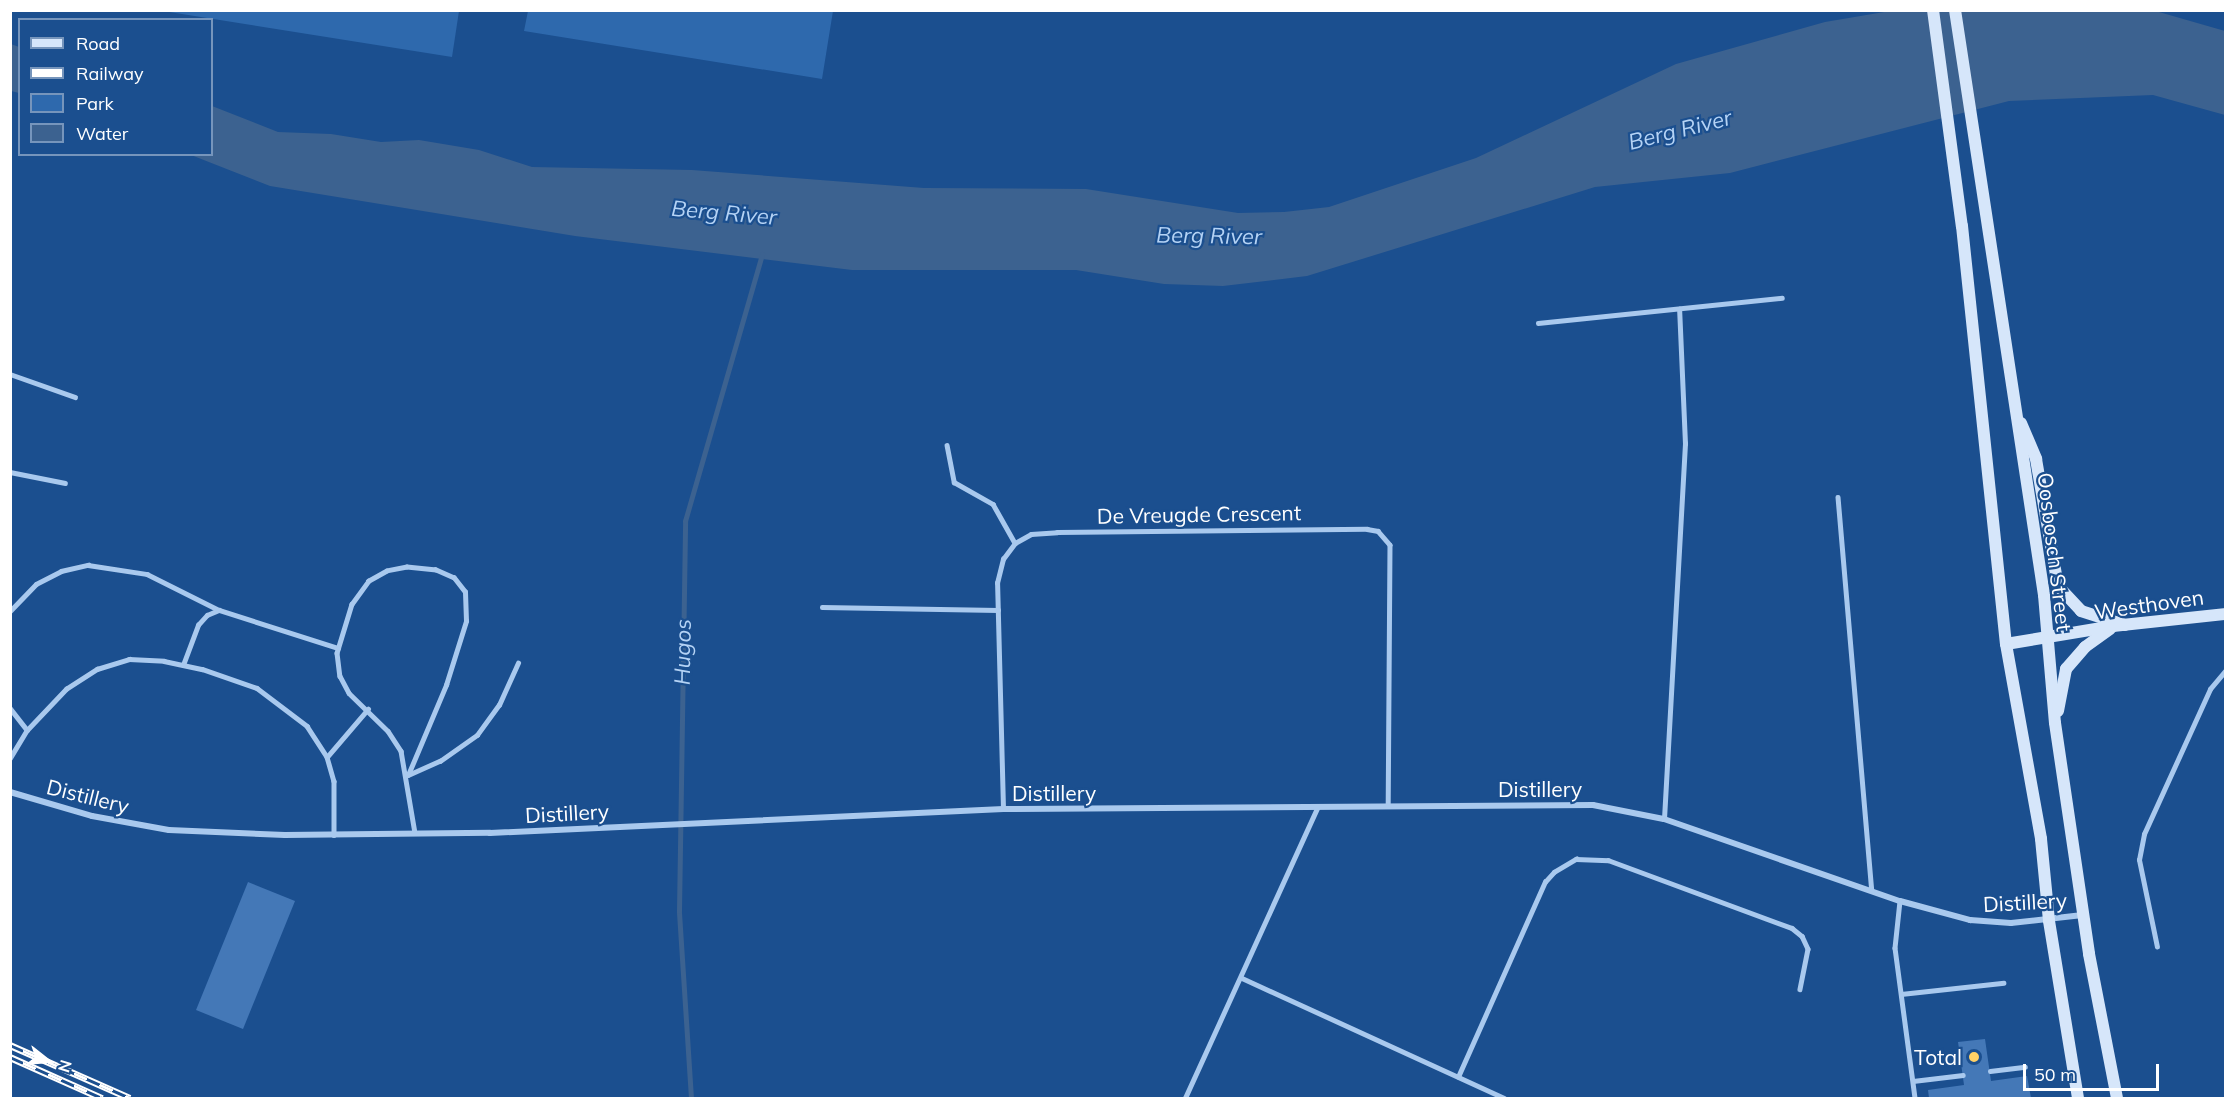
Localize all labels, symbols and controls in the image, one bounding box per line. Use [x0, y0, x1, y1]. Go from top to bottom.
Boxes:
legend [18, 18, 213, 156]
text: Road [76, 32, 120, 55]
text: Railway [76, 62, 144, 85]
text: Park [76, 92, 114, 115]
water label: Berg River [1626, 104, 1734, 156]
text: Water [76, 122, 128, 145]
water label: Berg River [670, 195, 778, 231]
water label: Berg River [1156, 222, 1262, 250]
street label: Oosbosch Street [2033, 471, 2077, 633]
street label: De Vreugde Crescent [1097, 500, 1301, 528]
street label: Westhoven [2093, 584, 2205, 624]
water label: Hugos [669, 619, 697, 685]
street label: Distillery [44, 774, 132, 818]
street label: Distillery [1498, 776, 1582, 802]
street label: Distillery [1012, 780, 1096, 806]
street label: Distillery [524, 798, 610, 828]
street label: Distillery [1982, 887, 2068, 917]
north arrow [18, 1031, 78, 1091]
place label: Total [1914, 1044, 1962, 1070]
marker: Total [1967, 1050, 1981, 1064]
scale bar [2026, 1052, 2162, 1090]
text: N [54, 1058, 77, 1075]
text: 50 m [2034, 1063, 2076, 1086]

